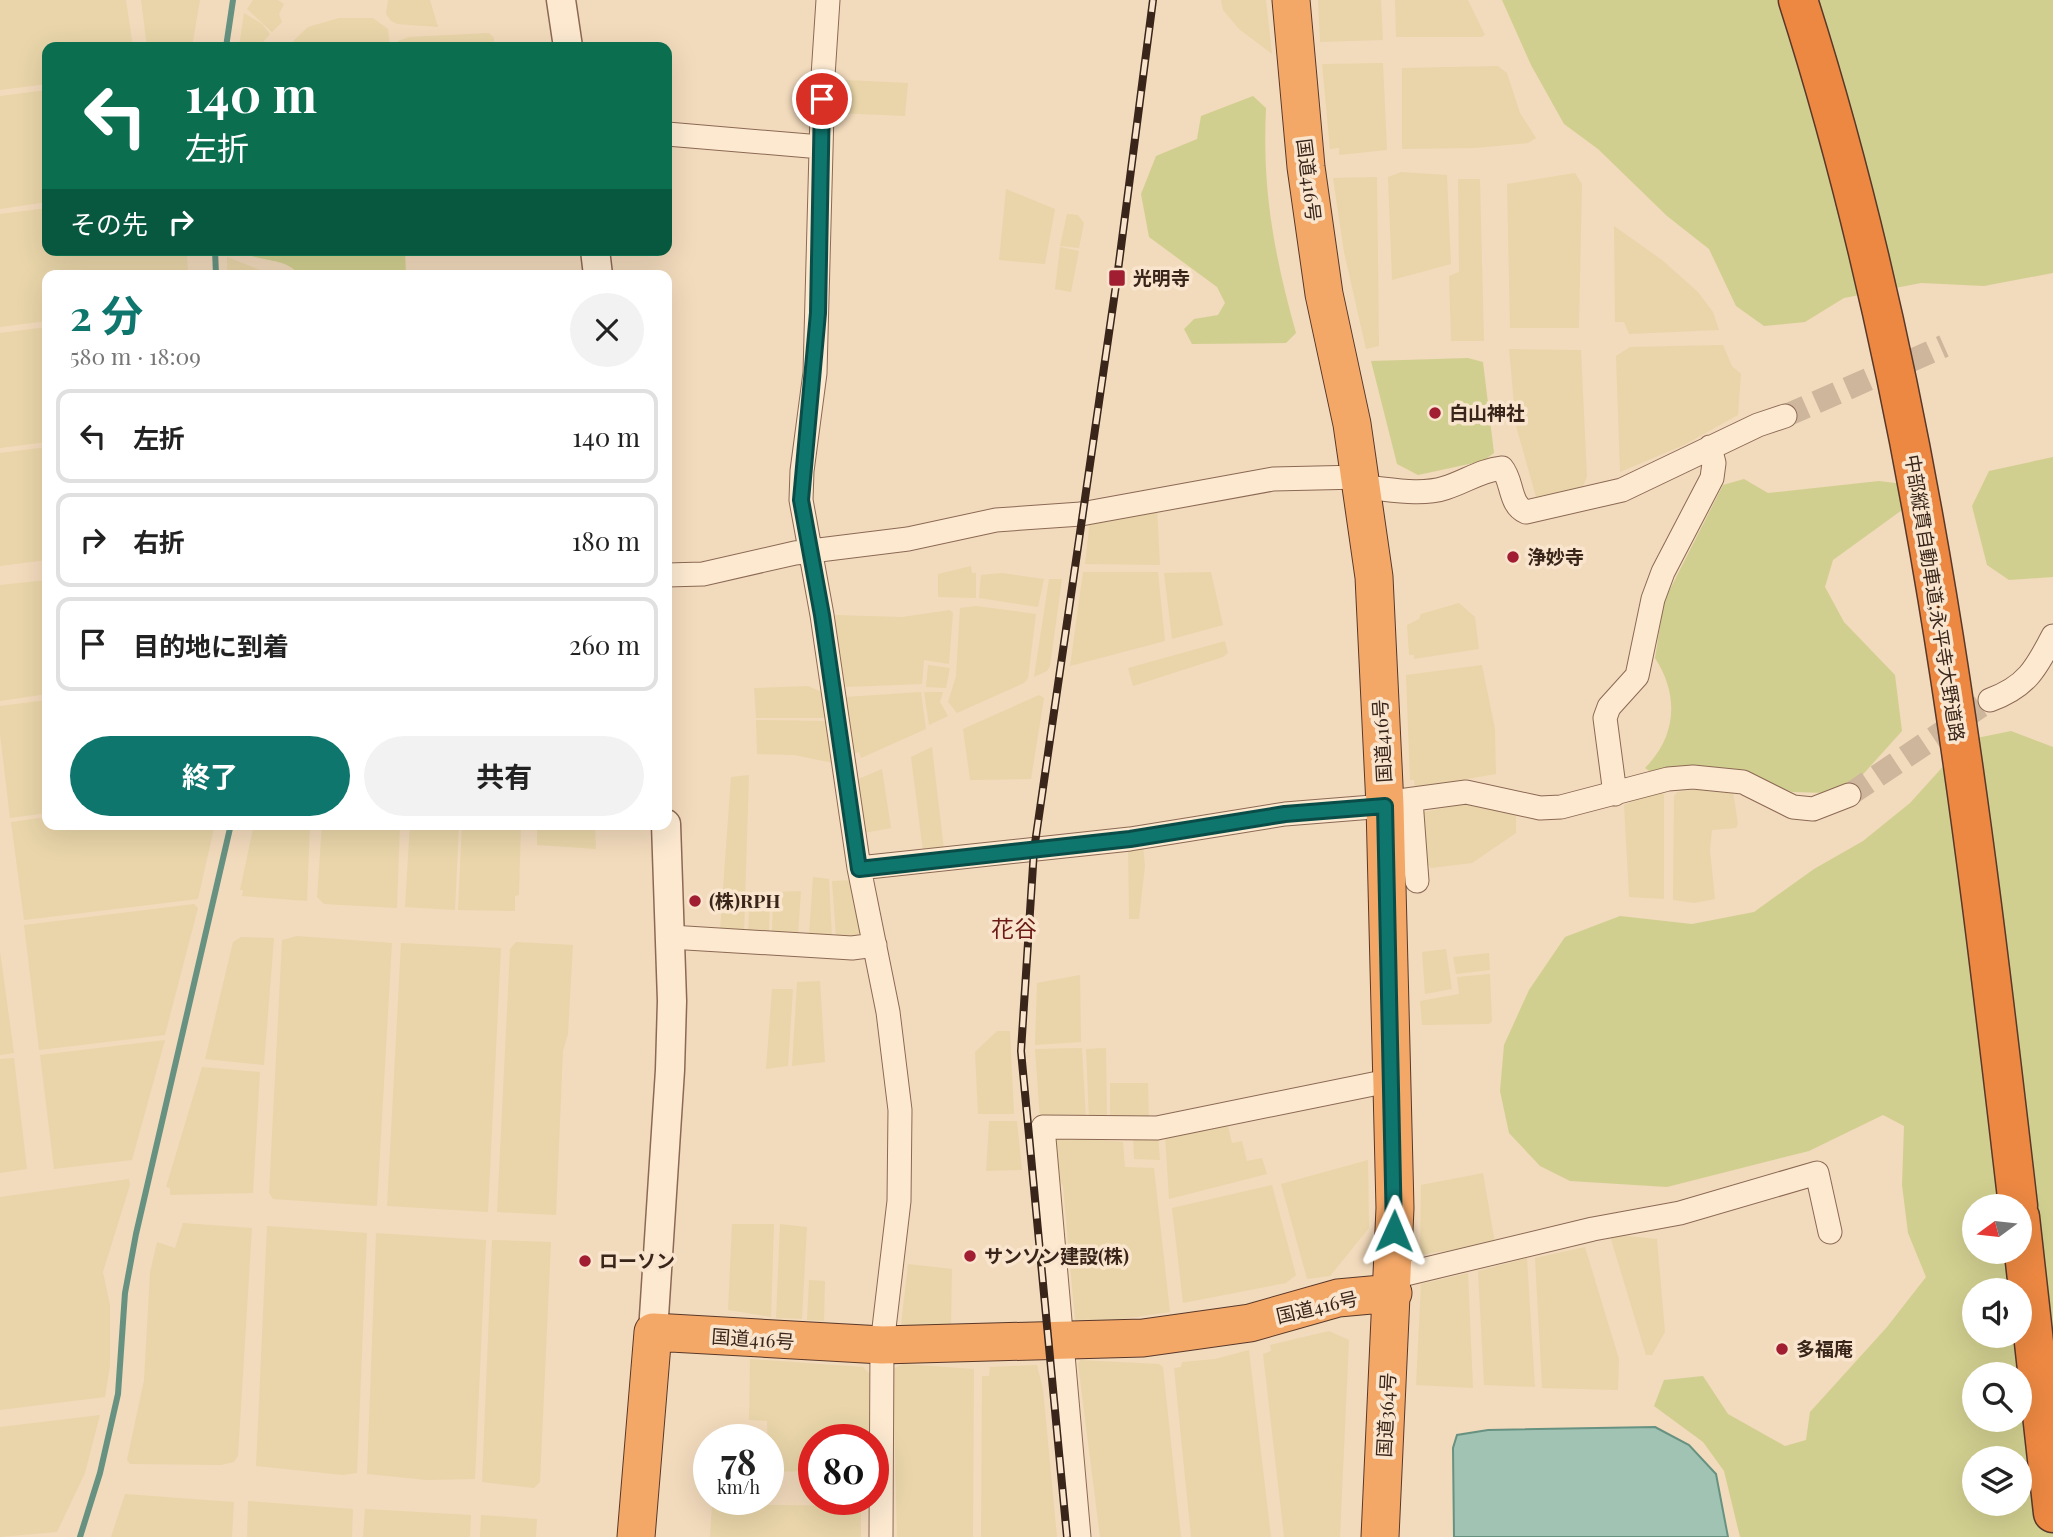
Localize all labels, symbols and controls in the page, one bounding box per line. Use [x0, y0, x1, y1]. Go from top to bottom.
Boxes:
text: 140 m [185, 60, 317, 125]
pin [792, 69, 852, 129]
icon: left [70, 70, 161, 161]
icon: arrive [803, 80, 841, 118]
text: 左折 [185, 125, 249, 168]
street label: 国道416号 [1292, 137, 1328, 223]
icon: right [162, 203, 200, 241]
text: その先 [70, 206, 148, 241]
place label: 光明寺 [1133, 264, 1190, 290]
marker: 光明寺 [1107, 268, 1127, 288]
text: 2 分 [70, 286, 143, 342]
button: close [570, 293, 644, 367]
text: 580 m · 18:09 [70, 340, 201, 371]
place label: 白山神社 [1449, 399, 1525, 425]
marker: 白山神社 [1427, 405, 1443, 421]
icon: left [74, 417, 112, 455]
text: 140 m [572, 419, 640, 454]
text: 左折 [133, 420, 185, 455]
street label: 中部縦貫自動車道;永平寺大野道路 [1900, 452, 1972, 743]
icon: right [74, 521, 112, 559]
text: 180 m [572, 523, 640, 558]
text: 右折 [133, 524, 185, 559]
place label: 浄妙寺 [1527, 543, 1584, 569]
marker: 浄妙寺 [1505, 549, 1521, 565]
icon: arrive [74, 625, 112, 663]
text: 260 m [569, 627, 640, 662]
text: 目的地に到着 [133, 628, 289, 663]
street label: 国道416号 [1366, 699, 1396, 783]
button: 終了 [70, 736, 350, 816]
button: 共有 [364, 736, 644, 816]
place label: (株)RPH [709, 887, 781, 913]
marker: (株)RPH [687, 893, 703, 909]
district label: 花谷 [991, 912, 1037, 943]
position arrow [1357, 1194, 1431, 1268]
north arrow [1962, 1194, 2032, 1264]
map controls [1962, 1194, 2032, 1516]
place label: サンソン建設(株) [984, 1242, 1129, 1268]
place label: ローソン [599, 1247, 675, 1273]
marker: サンソン建設(株) [962, 1248, 978, 1264]
marker: ローソン [577, 1253, 593, 1269]
button: sound [1962, 1278, 2032, 1348]
street label: 国道416号 [1273, 1284, 1360, 1328]
street label: 国道416号 [711, 1322, 796, 1354]
place label: 多福庵 [1796, 1335, 1853, 1361]
marker: 多福庵 [1774, 1341, 1790, 1357]
button: search [1962, 1362, 2032, 1432]
street label: 国道364号 [1370, 1372, 1400, 1458]
speed limit sign: 80 [798, 1424, 889, 1515]
text: 78 [721, 1437, 756, 1484]
button: layers [1962, 1446, 2032, 1516]
text: km/h [717, 1475, 760, 1499]

